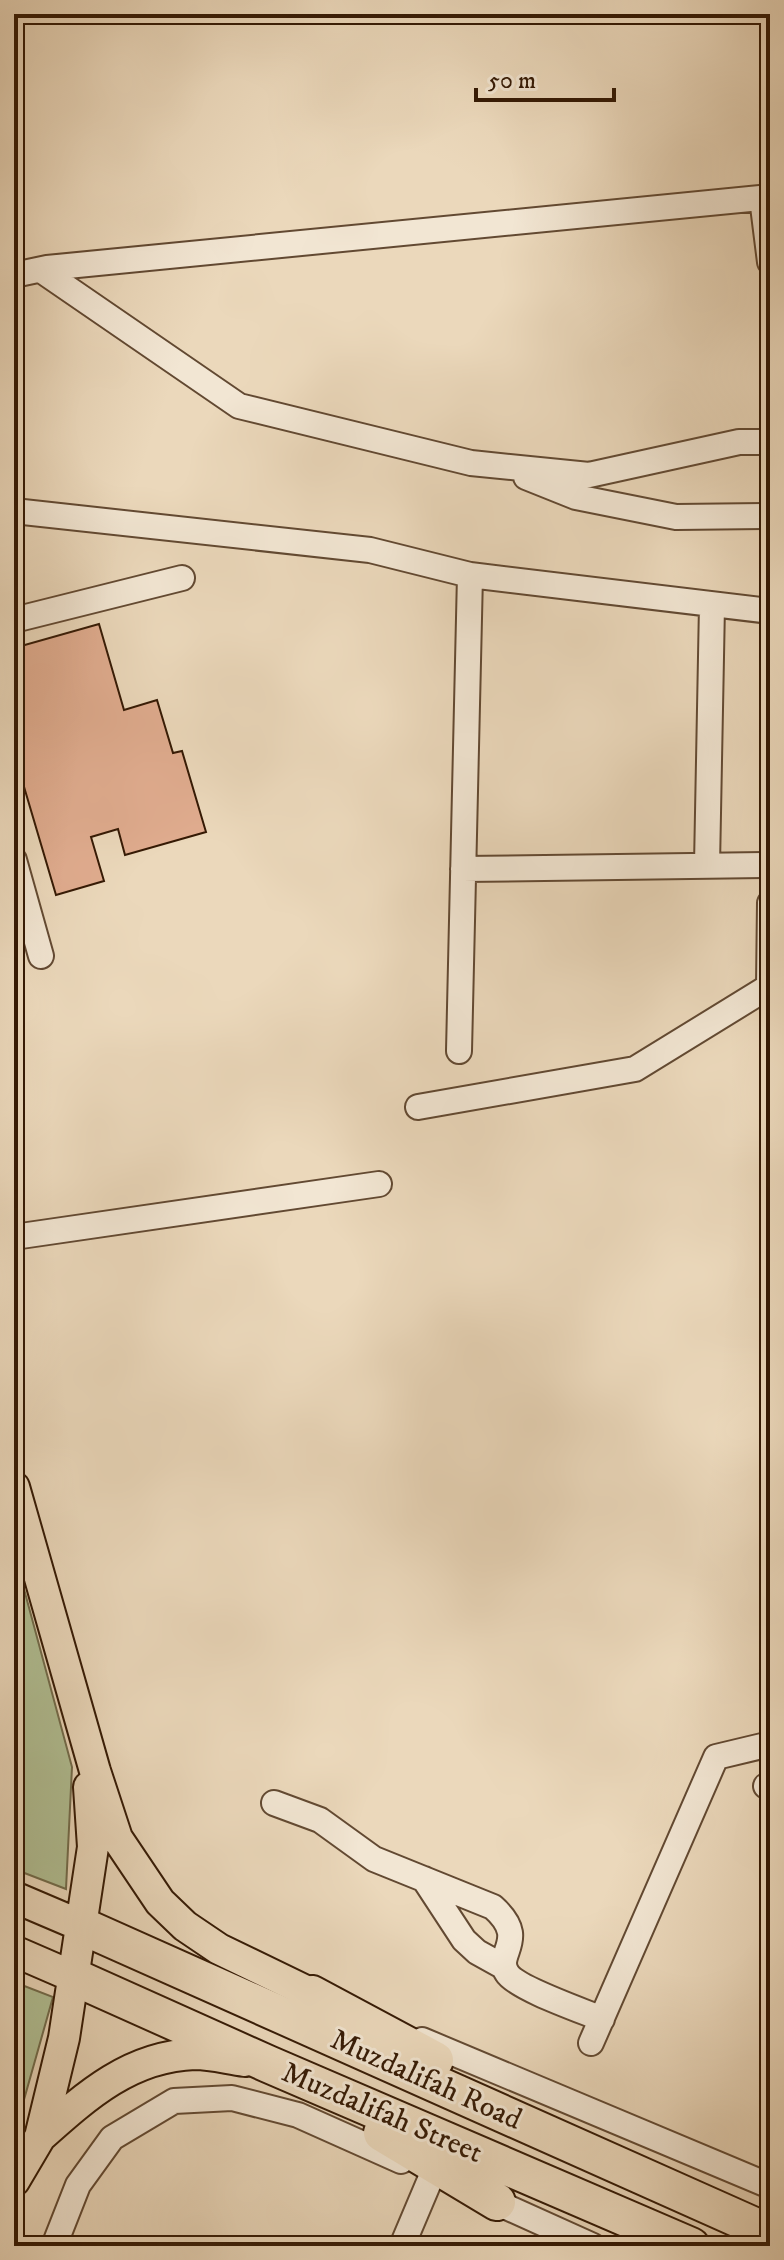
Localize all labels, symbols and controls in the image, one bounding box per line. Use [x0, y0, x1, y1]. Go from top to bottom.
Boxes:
scale bar [476, 52, 614, 102]
text: 50 m [488, 66, 536, 96]
street label: Muzdalifah Road [325, 2021, 527, 2139]
street label: Muzdalifah Street [276, 2054, 488, 2172]

